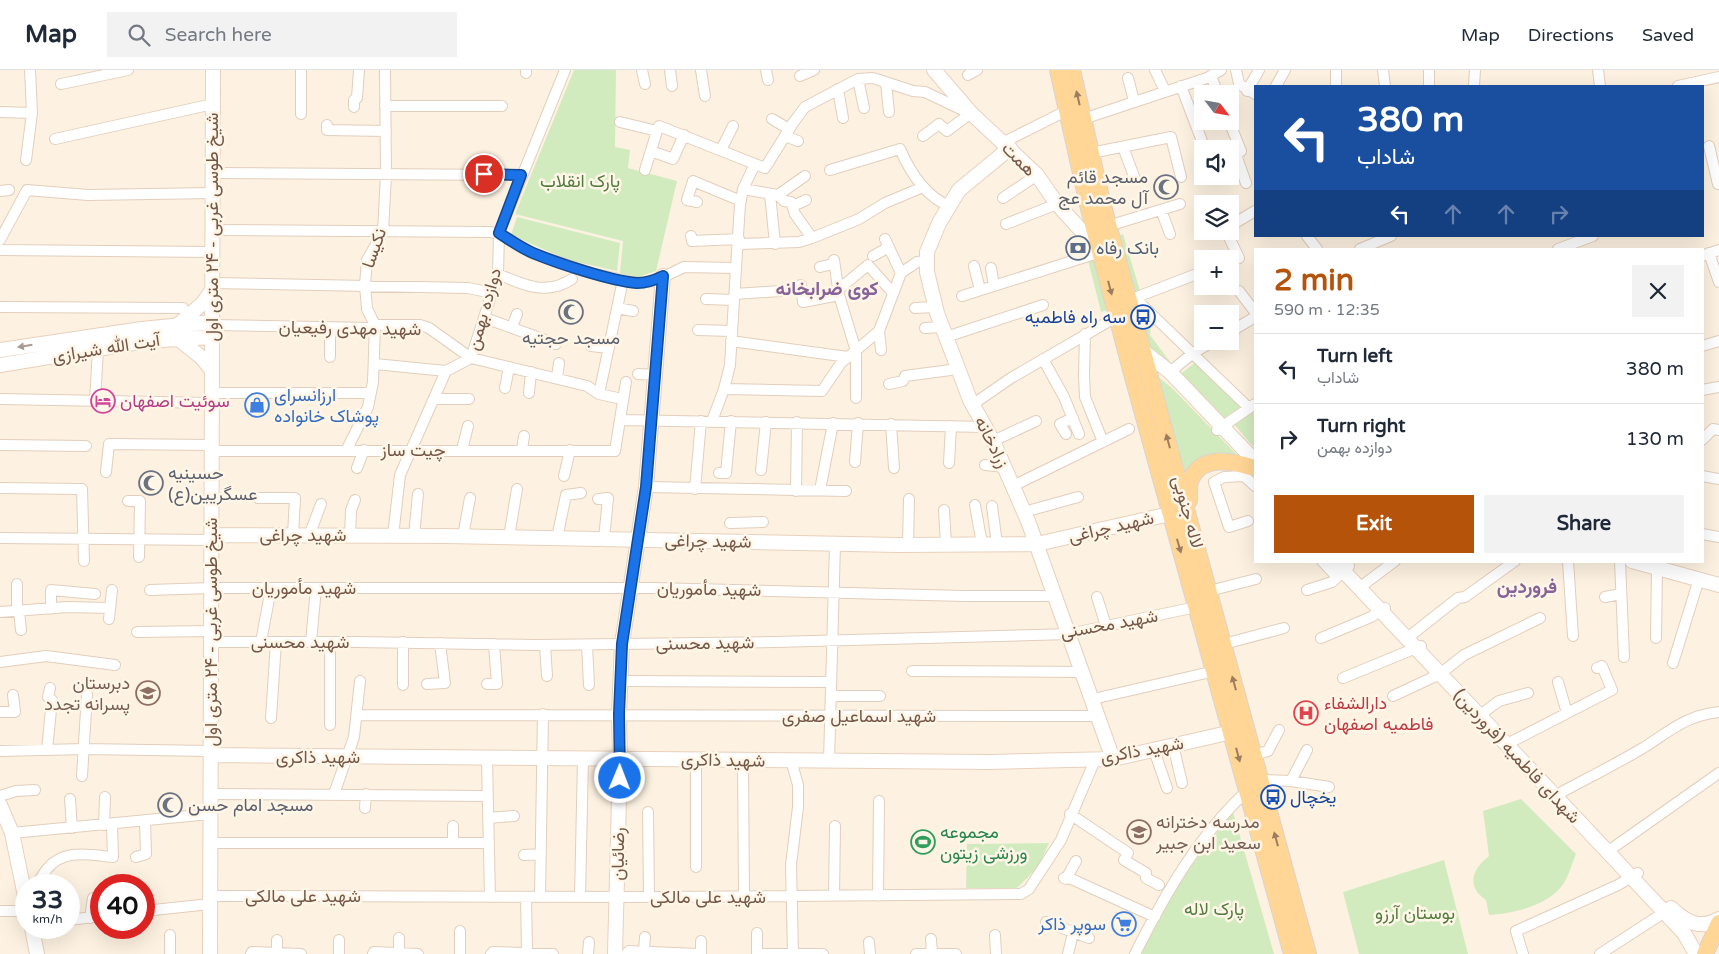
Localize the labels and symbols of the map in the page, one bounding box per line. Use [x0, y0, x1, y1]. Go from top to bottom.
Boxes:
north arrow [1194, 85, 1239, 130]
one-way arrow [1074, 91, 1082, 106]
street label: شیخ طوسی غربی - ۲۴ متری اول [201, 113, 224, 341]
street label: همت [997, 137, 1041, 181]
pin [463, 153, 505, 195]
place label: مسجد قائم آل محمد عج [1058, 166, 1150, 210]
park label: پارک انقلاب [540, 170, 620, 193]
mosque icon: مسجد قائم آل محمد عج [1153, 174, 1179, 200]
street label: نکیسا [357, 225, 391, 271]
bank icon: بانک رفاه [1065, 235, 1091, 261]
place label: بانک رفاه [1096, 237, 1159, 259]
street label: دوازده بهمن [462, 265, 506, 353]
district label: کوی ضرابخانه [776, 278, 879, 301]
one-way arrow [1106, 280, 1114, 295]
mosque icon: مسجد حجتیه [558, 299, 584, 325]
bus stop icon: سه راه فاطمیه [1130, 304, 1156, 330]
place label: سه راه فاطمیه [1025, 306, 1126, 328]
street label: شهید مهدی رفیعیان [278, 316, 422, 340]
place label: مسجد حجتیه [522, 327, 620, 349]
street label: آیت الله شیرازی [51, 328, 163, 367]
one-way arrow [17, 343, 33, 351]
place label: ارزانسرای پوشاک خانواده [274, 384, 379, 428]
hotel icon: سوئیت اصفهان [90, 388, 116, 414]
place label: سوئیت اصفهان [120, 390, 230, 412]
shop icon: ارزانسرای پوشاک خانواده [244, 392, 270, 418]
street label: زرادخانه [970, 413, 1014, 471]
one-way arrow [1164, 434, 1172, 449]
street label: چیت ساز [379, 439, 446, 462]
place label: حسینیه عسگریین(ع) [168, 462, 257, 506]
mosque icon: حسینیه عسگریین(ع) [138, 470, 164, 496]
street label: لاله جنوبی [1168, 473, 1208, 551]
street label: شهید چراغی [1066, 507, 1156, 548]
street label: شیخ طوسی غربی - ۲۴ متری اول [200, 518, 223, 746]
street label: شهید چراغی [260, 524, 346, 547]
street label: شهید چراغی [664, 529, 752, 554]
one-way arrow [1175, 538, 1183, 554]
district label: فروردین [1497, 576, 1557, 599]
street label: شهید مأموریان [252, 577, 356, 599]
street label: شهید مأموریان [657, 577, 761, 601]
street label: شهید محسنی [1058, 605, 1160, 643]
street label: شهید محسنی [251, 631, 349, 653]
street label: شهید محسنی [655, 631, 755, 655]
place label: دبرستان پسرانه تجدد [44, 672, 130, 716]
one-way arrow [1230, 675, 1238, 690]
school or university icon: دبرستان پسرانه تجدد [135, 680, 161, 706]
street label: شهدای فاطمیه (فروردین) [1449, 684, 1585, 828]
place label: دارالشفاء فاطمیه اصفهان [1324, 692, 1434, 735]
hospital icon: دارالشفاء فاطمیه اصفهان [1293, 700, 1319, 726]
street label: شهید اسماعیل صفری [782, 705, 936, 727]
street label: شهید ذاکری [1099, 732, 1185, 768]
street label: شهید ذاکری [276, 746, 360, 768]
one-way arrow [1234, 747, 1242, 762]
street label: شهید ذاکری [681, 748, 765, 772]
position arrow [593, 751, 645, 803]
bus stop icon: یخچال [1260, 784, 1286, 810]
place label: یخچال [1290, 786, 1336, 809]
mosque icon: مسجد امام حسن [157, 792, 183, 818]
place label: مسجد امام حسن [188, 794, 313, 817]
place label: مدرسه دخترانه سعید ابن جبیر [1155, 811, 1261, 854]
school or university icon: مدرسه دخترانه سعید ابن جبیر [1126, 819, 1152, 845]
place label: مجموعه ورزشی زیتون [940, 821, 1028, 864]
street label: رضائیان [607, 827, 629, 881]
sports icon: مجموعه ورزشی زیتون [910, 829, 936, 855]
one-way arrow [1272, 832, 1280, 847]
speed limit sign: 40 [90, 874, 155, 939]
street label: شهید علی مالکی [245, 885, 361, 907]
street label: شهید علی مالکی [650, 886, 766, 908]
park label: پارک لاله [1184, 898, 1244, 921]
park label: بوستان آرزو [1375, 902, 1455, 924]
supermarket icon: سوپر ذاکر [1111, 911, 1137, 937]
place label: سوپر ذاکر [1037, 913, 1106, 936]

